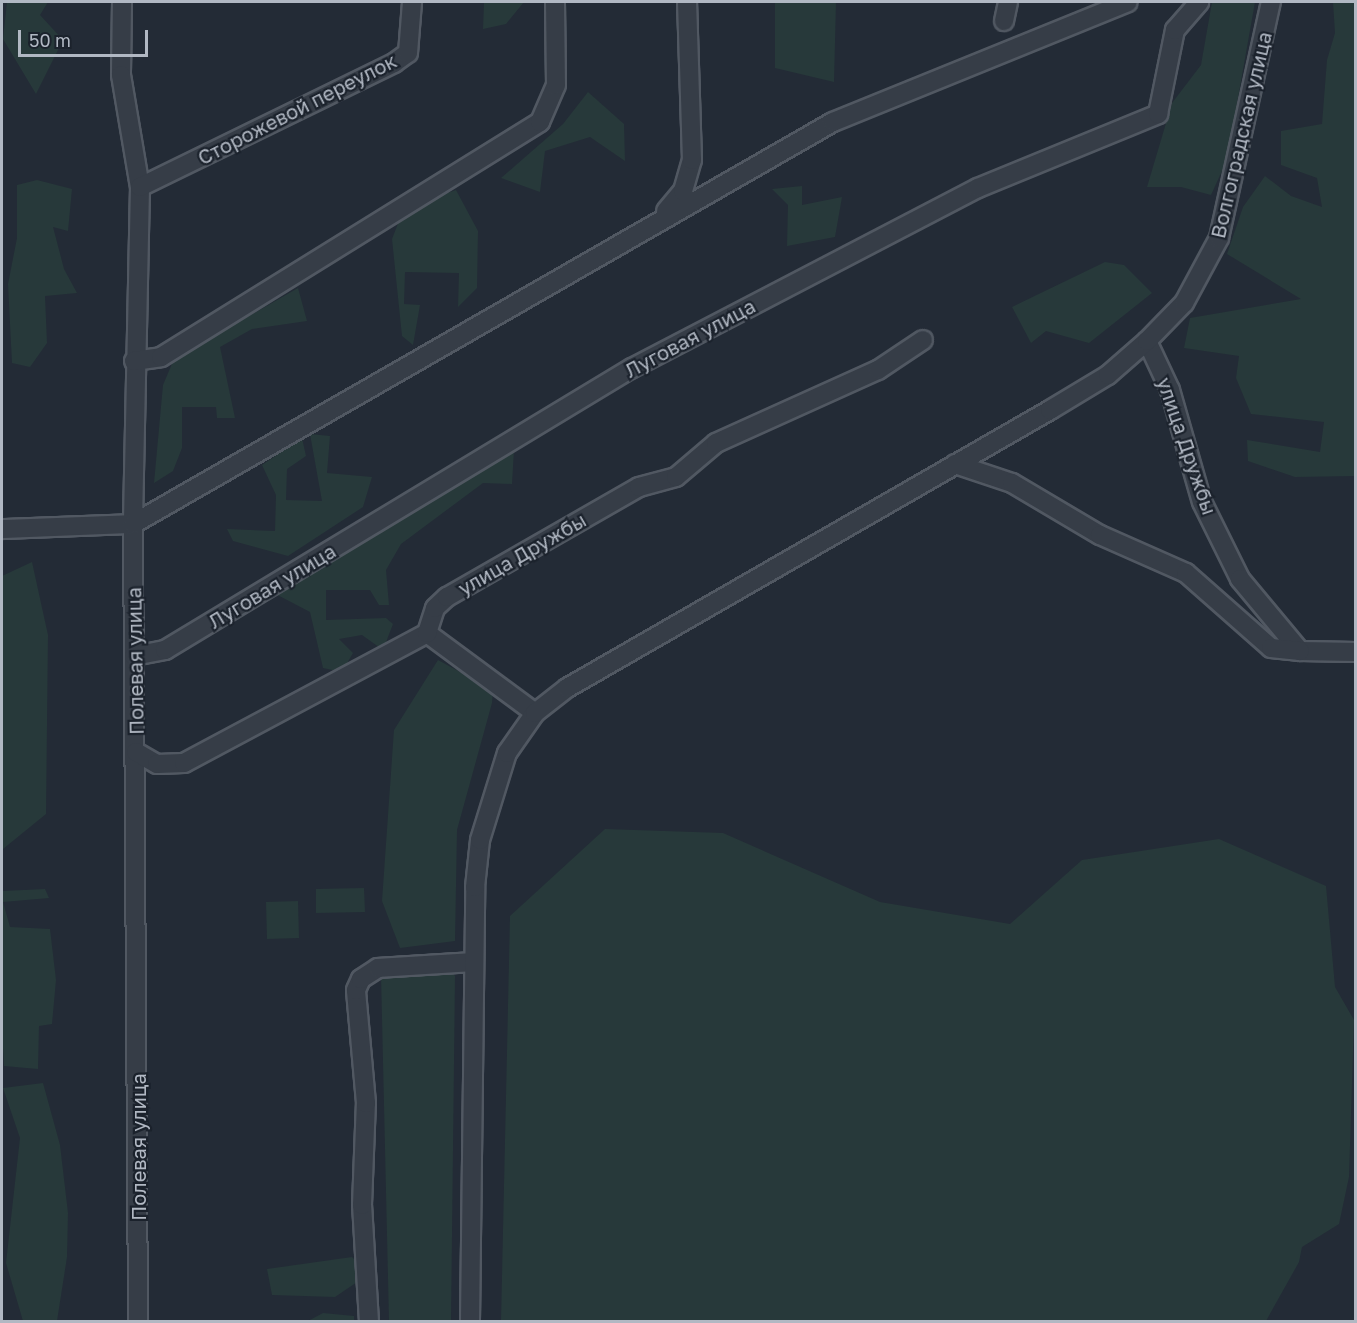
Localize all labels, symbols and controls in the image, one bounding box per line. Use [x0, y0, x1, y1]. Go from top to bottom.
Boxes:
scale bar [21, 18, 152, 56]
text: 50 m [29, 29, 71, 51]
street label: Волгоградская улица [1206, 29, 1276, 241]
street label: Сторожевой переулок [194, 48, 400, 170]
street label: Луговая улица [621, 294, 759, 382]
street label: улица Дружбы [1152, 374, 1222, 518]
street label: улица Дружбы [454, 508, 590, 600]
street label: Луговая улица [204, 539, 340, 633]
street label: Полевая улица [122, 587, 148, 735]
street label: Полевая улица [126, 1073, 150, 1221]

